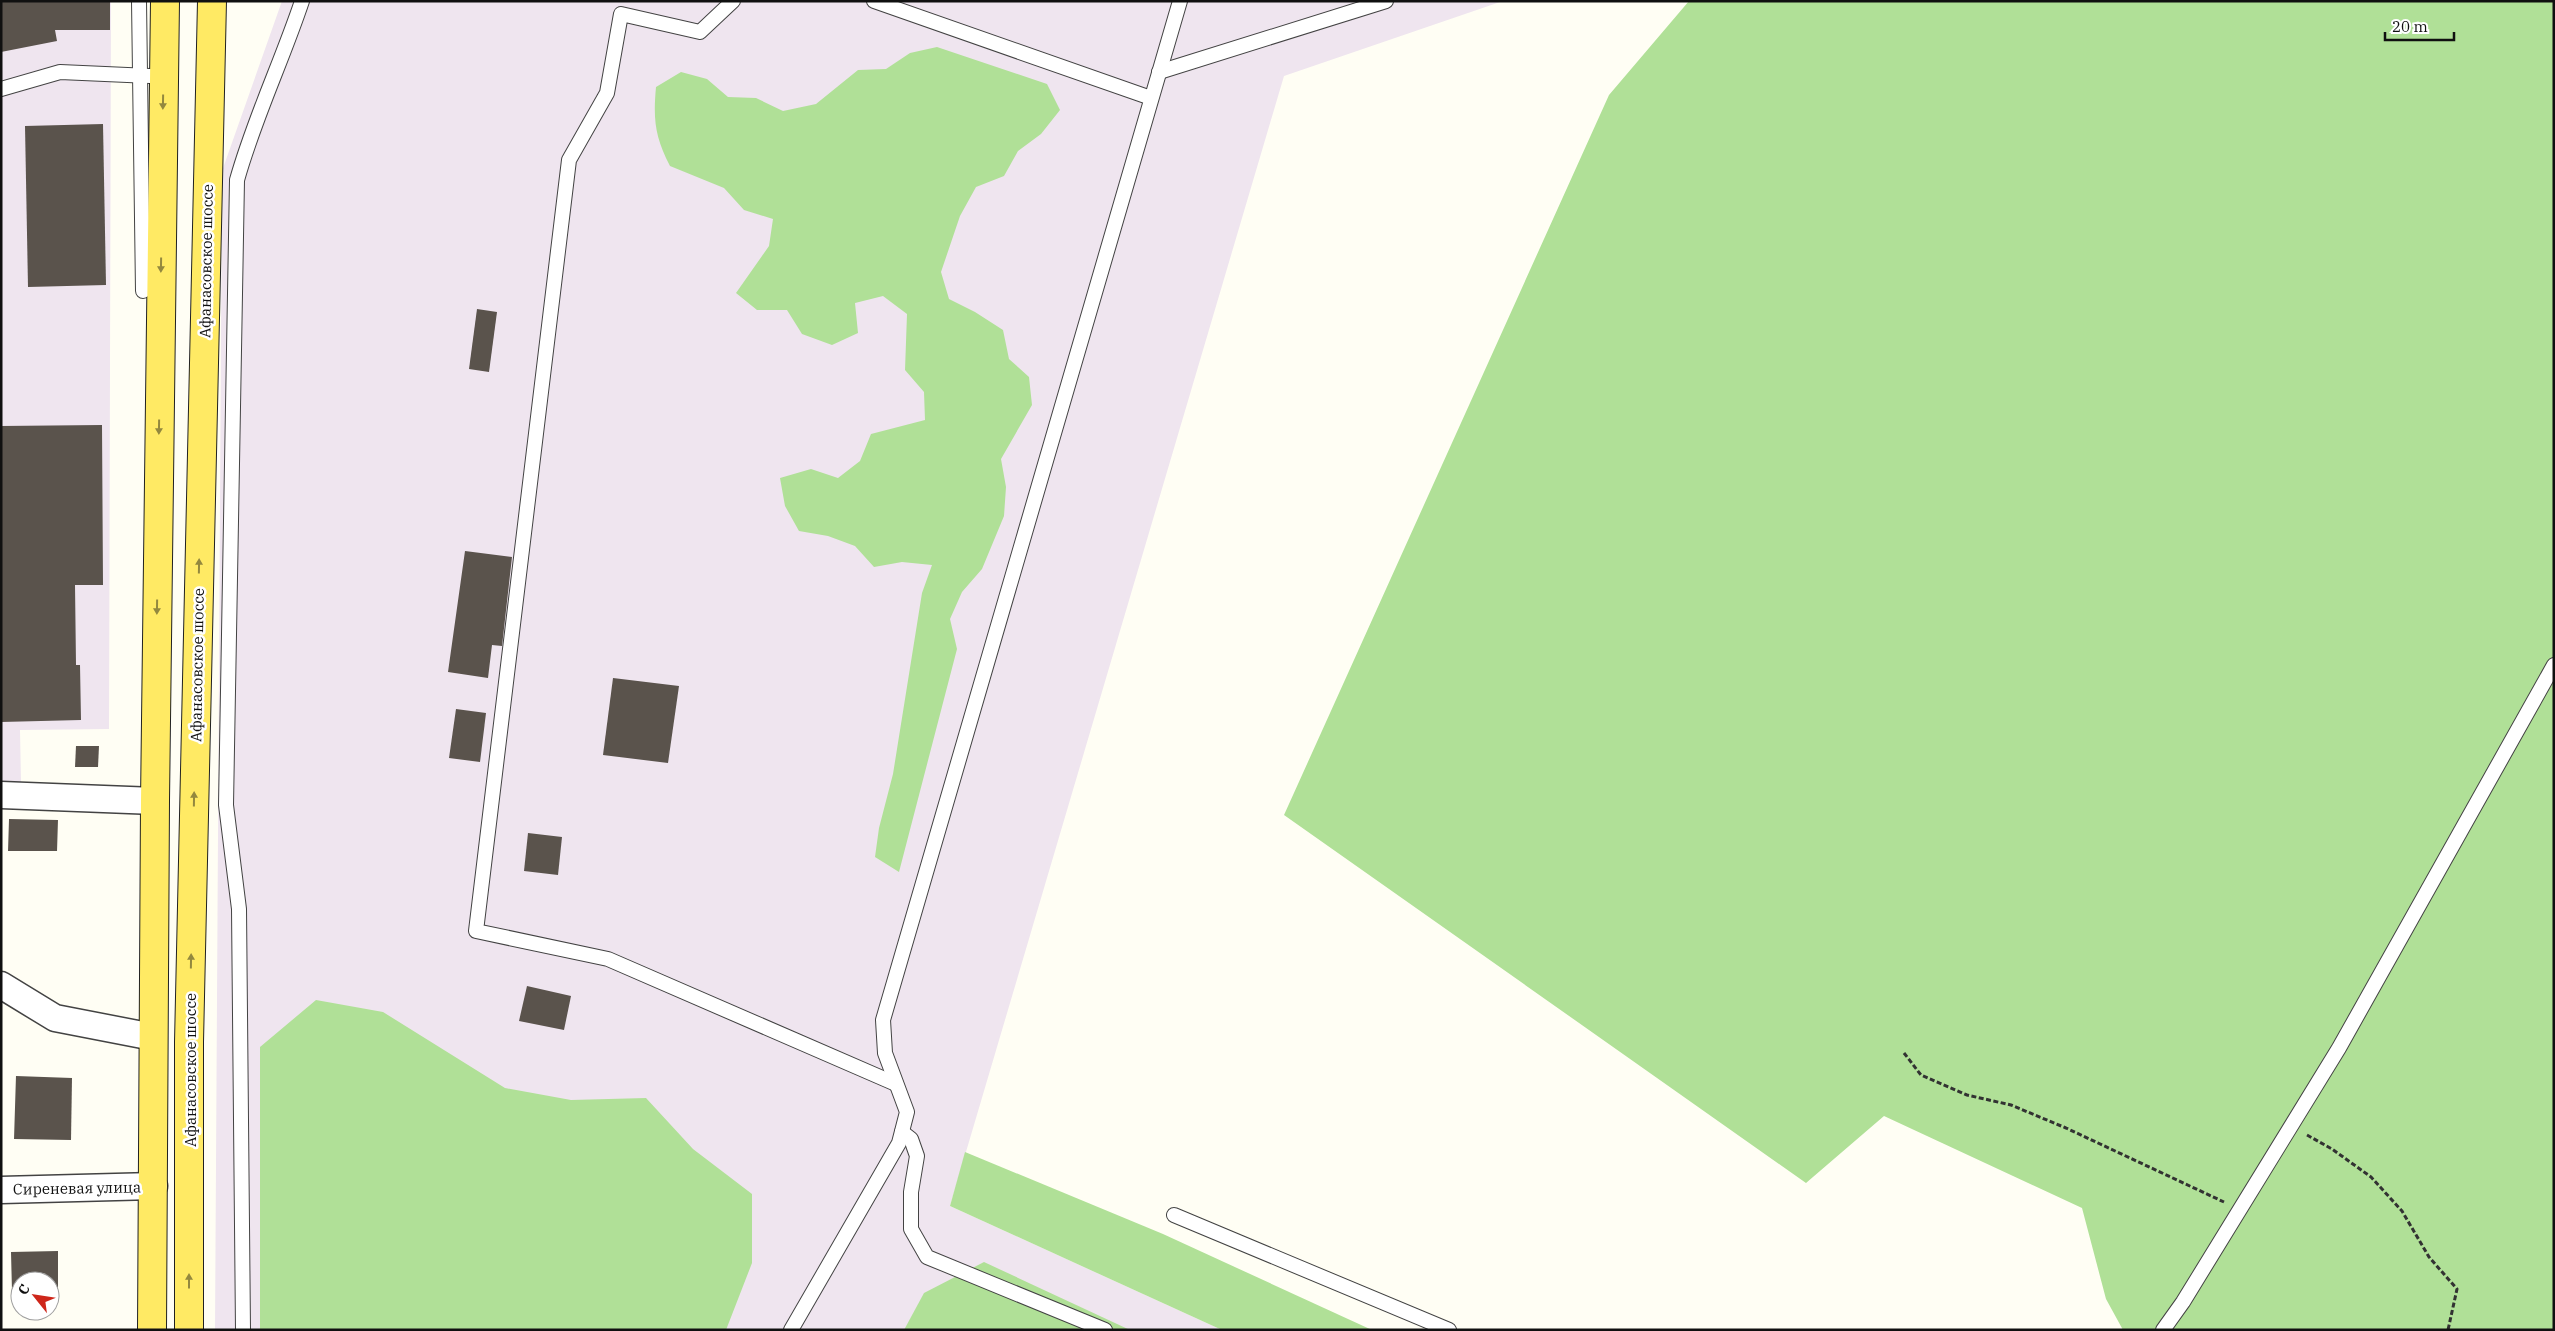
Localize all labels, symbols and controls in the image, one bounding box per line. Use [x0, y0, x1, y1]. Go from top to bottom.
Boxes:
scale bar [2385, 10, 2454, 42]
text: 20 m [2392, 17, 2428, 36]
one-way arrow [159, 95, 167, 111]
street label: Афанасовское шоссе [195, 184, 217, 338]
one-way arrow [157, 257, 165, 273]
one-way arrow [155, 420, 163, 436]
one-way arrow [196, 558, 204, 574]
street label: Афанасовское шоссе [186, 588, 208, 742]
one-way arrow [153, 600, 161, 616]
one-way arrow [191, 790, 199, 806]
one-way arrow [187, 953, 195, 969]
street label: Афанасовское шоссе [181, 993, 200, 1147]
street label: Сиреневая улица [13, 1177, 141, 1199]
north arrow [10, 1271, 60, 1321]
one-way arrow [185, 1273, 193, 1289]
text: С [14, 1281, 34, 1298]

